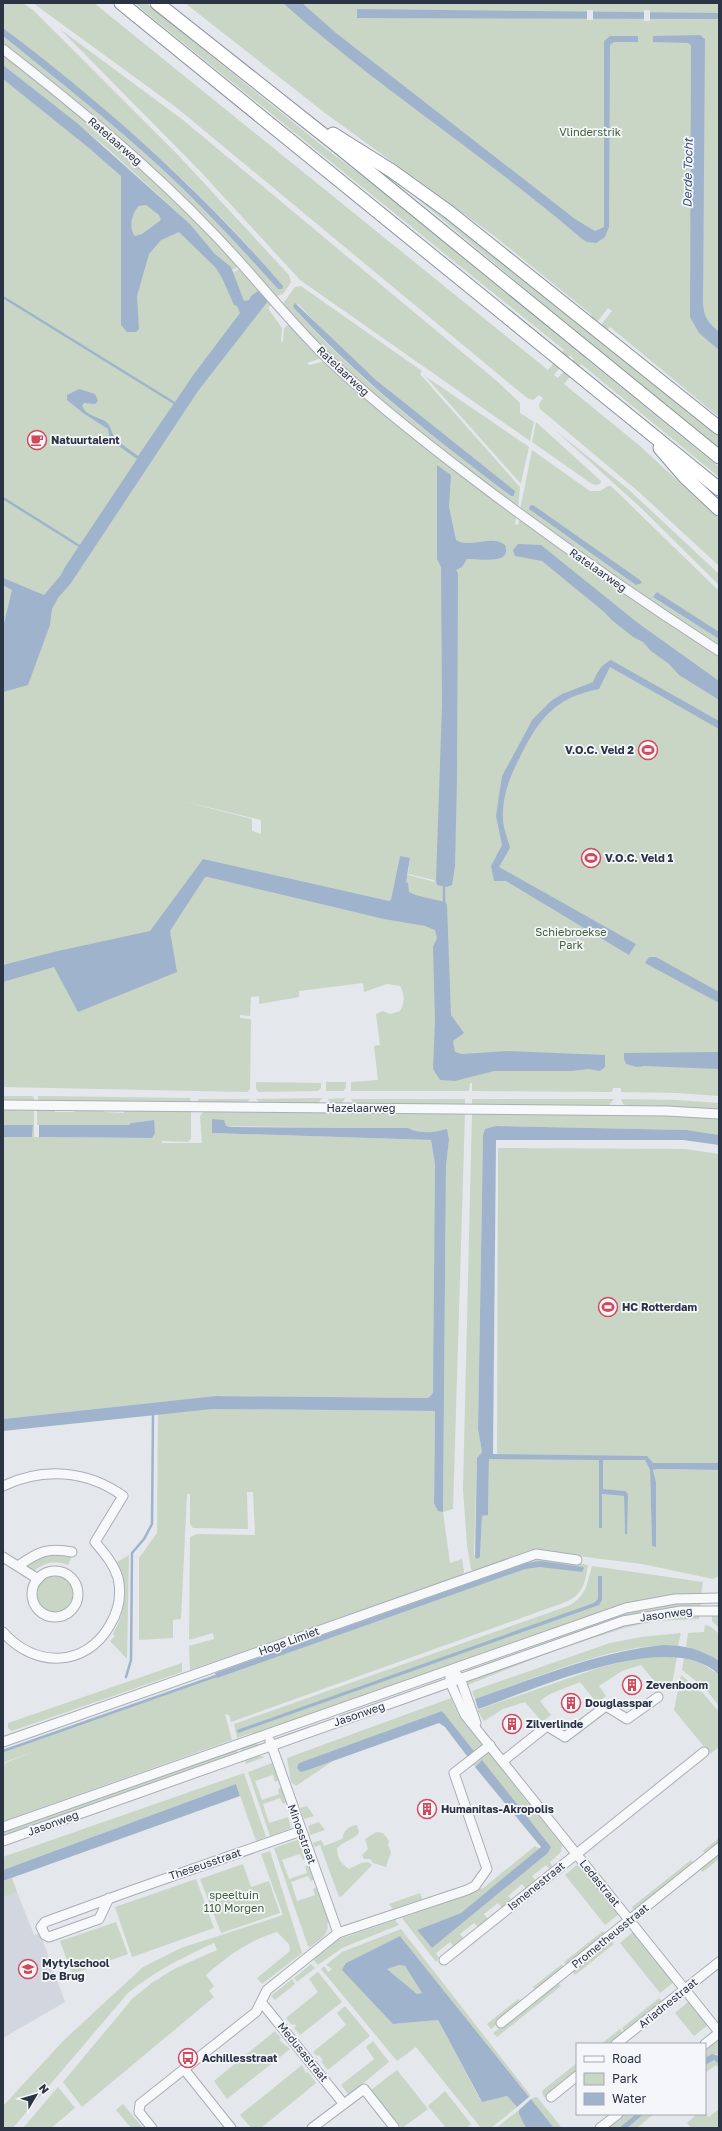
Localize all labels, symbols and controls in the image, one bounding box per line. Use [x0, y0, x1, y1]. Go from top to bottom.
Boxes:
street label: Ratelaarweg [86, 114, 145, 167]
park label: Vlinderstrik [559, 125, 621, 138]
water label: Derde Tocht [679, 137, 696, 208]
street label: Ratelaarweg [315, 343, 372, 398]
cafe icon: Natuurtalent [26, 429, 48, 451]
place label: Natuurtalent [51, 433, 120, 446]
street label: Ratelaarweg [567, 545, 629, 594]
sports icon: V.O.C. Veld 2 [637, 739, 659, 761]
place label: V.O.C. Veld 2 [565, 743, 634, 756]
sports icon: V.O.C. Veld 1 [580, 847, 602, 869]
place label: V.O.C. Veld 1 [605, 851, 673, 864]
park label: Schiebroekse Park [535, 925, 607, 951]
street label: Hazelaarweg [327, 1101, 395, 1114]
sports icon: HC Rotterdam [597, 1296, 619, 1318]
place label: HC Rotterdam [622, 1300, 697, 1313]
street label: Jasonweg [639, 1603, 693, 1624]
street label: Hoge Limiet [257, 1624, 321, 1658]
building icon: Zevenboom [621, 1674, 643, 1696]
place label: Zevenboom [646, 1678, 709, 1691]
building icon: Douglasspar [560, 1692, 582, 1714]
place label: Douglasspar [585, 1696, 653, 1709]
street label: Jasonweg [331, 1699, 386, 1728]
building icon: Zilverlinde [501, 1713, 523, 1735]
place label: Zilverlinde [526, 1717, 584, 1730]
building icon: Humanitas-Akropolis [416, 1798, 438, 1820]
street label: Minosstraat [286, 1802, 319, 1866]
place label: Humanitas-Akropolis [441, 1802, 554, 1815]
street label: Jasonweg [26, 1807, 80, 1838]
street label: Theseusstraat [167, 1845, 243, 1882]
street label: Ledastraat [578, 1857, 623, 1909]
street label: Ismenestraat [505, 1859, 567, 1913]
park label: speeltuin 110 Morgen [204, 1888, 264, 1914]
street label: Prometheusstraat [569, 1901, 651, 1971]
place label: Mytylschool De Brug [42, 1956, 110, 1982]
school or university icon: Mytylschool De Brug [17, 1958, 39, 1980]
street label: Ariadnestraat [636, 1975, 700, 2030]
street label: Medusastraat [276, 2019, 331, 2084]
legend [576, 2043, 706, 2115]
bus stop icon: Achillesstraat [177, 2047, 199, 2069]
place label: Achillesstraat [202, 2051, 278, 2064]
text: Road [612, 2051, 641, 2066]
text: Park [612, 2071, 638, 2086]
north arrow [16, 2075, 56, 2115]
text: N [37, 2081, 52, 2096]
text: Water [612, 2091, 646, 2106]

